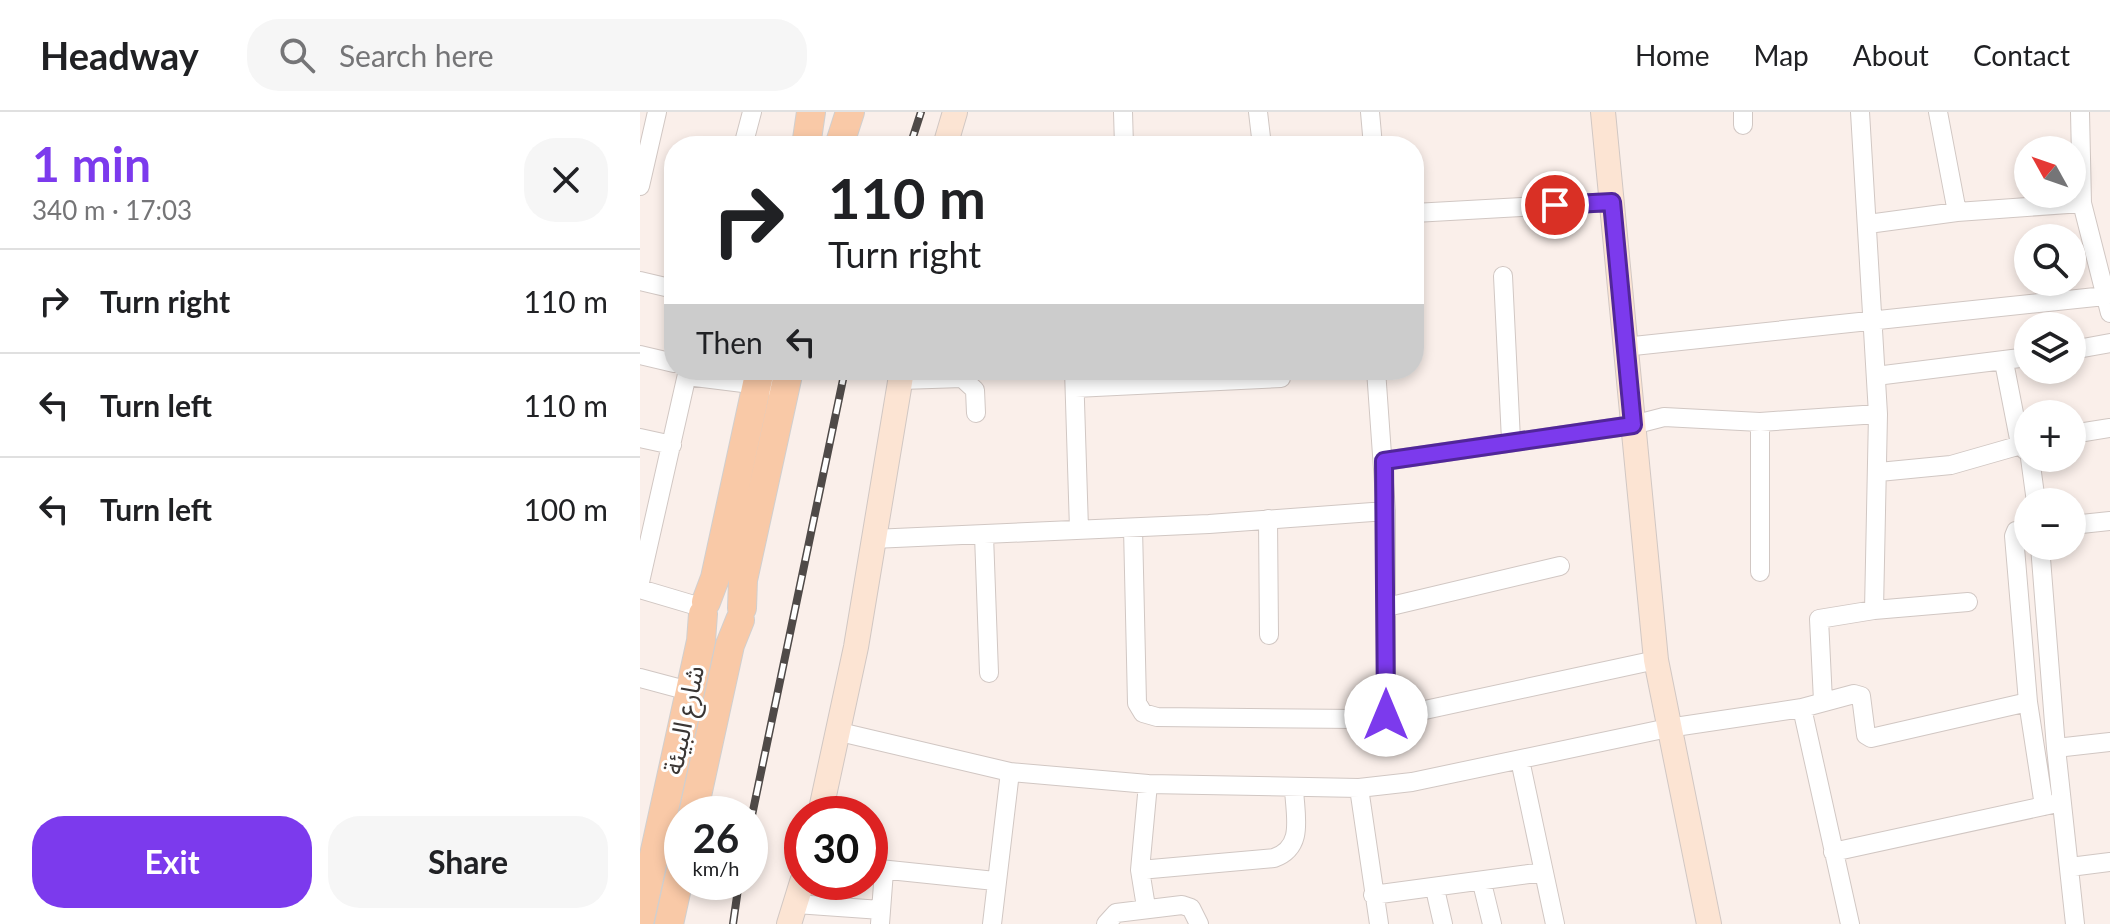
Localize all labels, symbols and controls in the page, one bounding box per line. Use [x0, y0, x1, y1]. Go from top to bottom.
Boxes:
search box [247, 19, 807, 91]
text: Headway [40, 32, 199, 78]
icon: search [275, 33, 319, 77]
text: Search here [339, 37, 494, 73]
text: Home [1635, 38, 1710, 72]
text: Map [1754, 38, 1809, 72]
text: About [1853, 38, 1929, 72]
text: Contact [1973, 38, 2070, 72]
text: 1 min [32, 135, 151, 192]
north arrow [2014, 136, 2086, 208]
map controls [2014, 136, 2086, 560]
button: close [524, 138, 608, 222]
text: 110 m [828, 164, 986, 231]
icon: right [696, 168, 800, 272]
pin [1521, 171, 1589, 239]
icon: arrive [1533, 183, 1577, 227]
text: 340 m · 17:03 [32, 194, 192, 226]
button: search [2014, 224, 2086, 296]
text: Turn right [828, 232, 981, 276]
icon: right [32, 279, 76, 323]
text: Turn right [100, 283, 230, 319]
text: 110 m [523, 283, 608, 319]
button: layers [2014, 312, 2086, 384]
icon: left [779, 320, 823, 364]
text: Then [696, 324, 763, 360]
icon: left [32, 383, 76, 427]
text: Turn left [100, 387, 212, 423]
text: 110 m [523, 387, 608, 423]
button: + [2014, 400, 2086, 472]
icon: left [32, 487, 76, 531]
button: − [2014, 488, 2086, 560]
text: Turn left [100, 491, 212, 527]
text: 100 m [523, 491, 608, 527]
street label: شارع البيئة [656, 662, 714, 778]
position arrow [1344, 673, 1428, 757]
speed limit sign: 30 [784, 796, 888, 900]
text: 26 [693, 814, 739, 862]
button: Exit [32, 816, 312, 908]
button: Share [328, 816, 608, 908]
text: km/h [693, 856, 739, 880]

